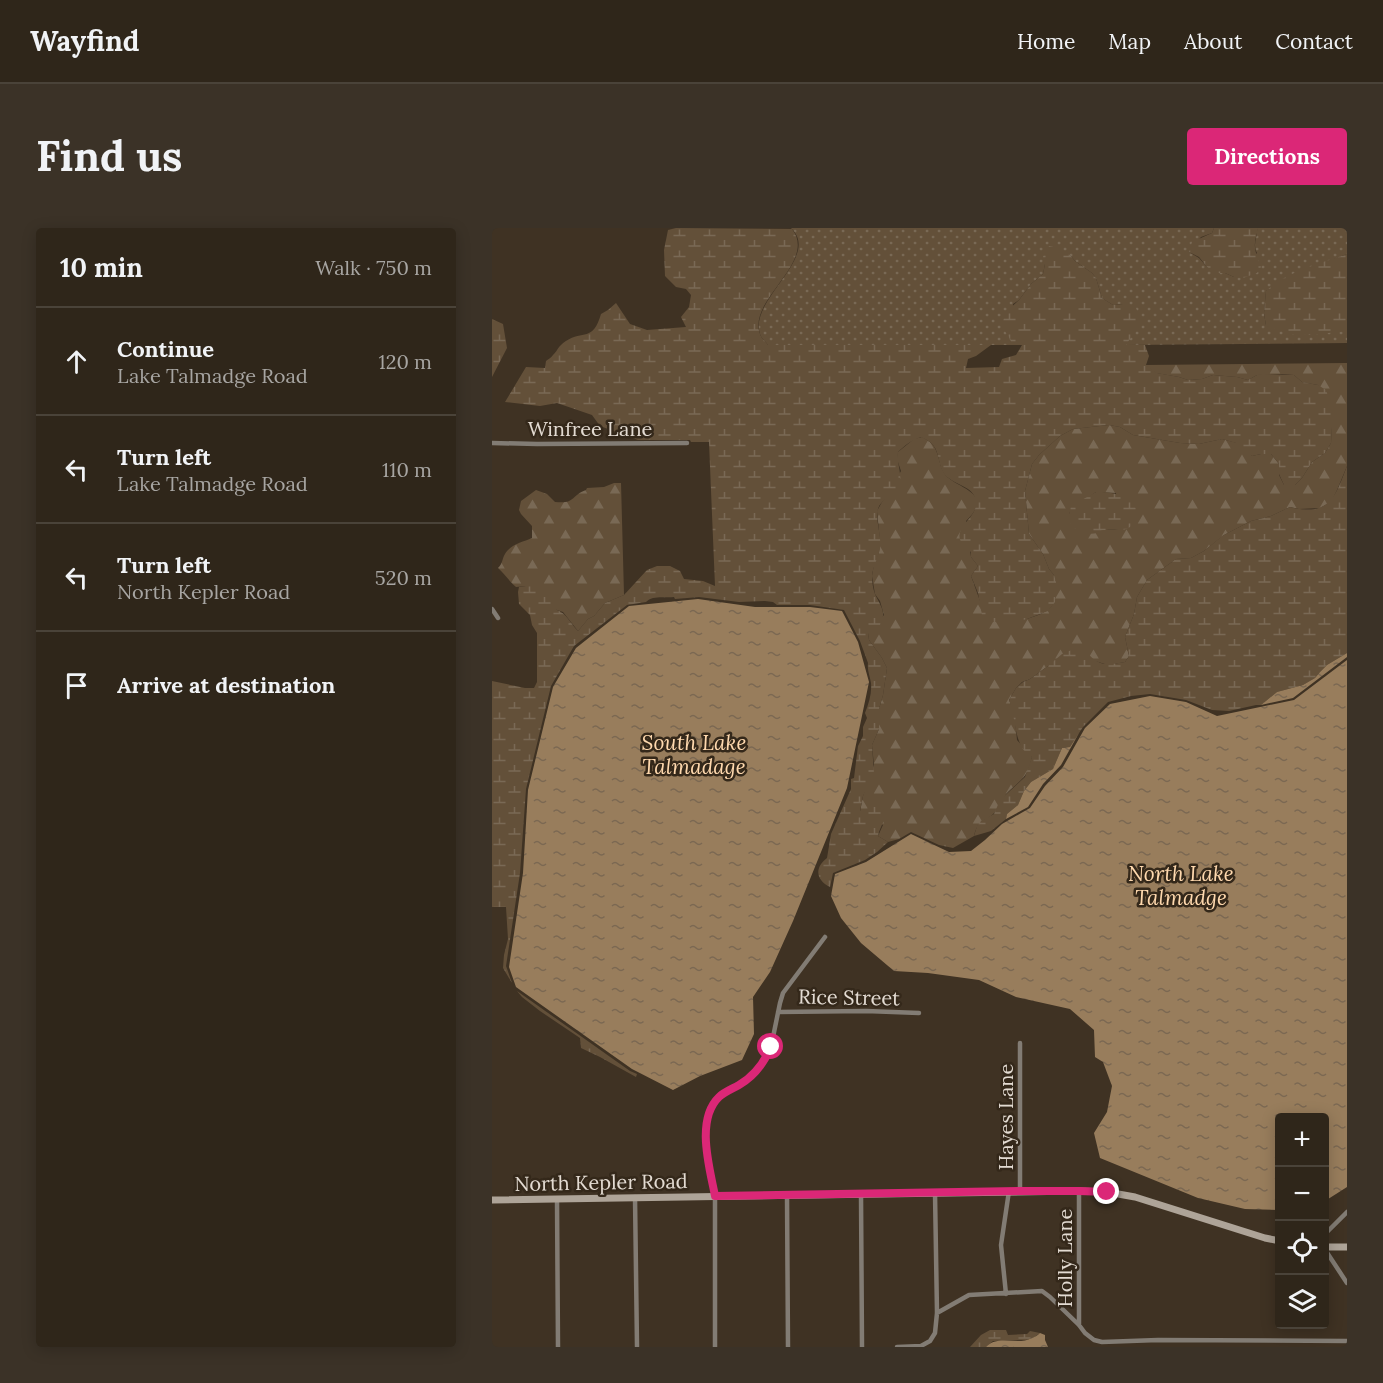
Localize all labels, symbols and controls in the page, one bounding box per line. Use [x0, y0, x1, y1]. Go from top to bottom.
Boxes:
text: Wayfind [30, 23, 139, 59]
text: Home [1017, 28, 1075, 55]
text: Map [1108, 28, 1151, 55]
text: About [1184, 28, 1242, 55]
text: Contact [1275, 28, 1353, 55]
button: Directions [1187, 128, 1347, 185]
text: Find us [36, 129, 182, 183]
text: 10 min [60, 251, 143, 284]
text: Walk · 750 m [315, 255, 432, 280]
text: Continue [117, 335, 214, 363]
icon: ahead [60, 345, 93, 378]
text: 120 m [378, 349, 432, 374]
text: Lake Talmadge Road [117, 363, 308, 388]
street label: Winfree Lane [528, 416, 653, 441]
text: Turn left [117, 443, 211, 471]
icon: left [60, 453, 93, 486]
text: 110 m [382, 457, 432, 482]
text: Lake Talmadge Road [117, 471, 308, 496]
text: Turn left [117, 551, 211, 579]
icon: left [60, 561, 93, 594]
text: 520 m [375, 565, 432, 590]
text: North Kepler Road [117, 579, 290, 604]
icon: arrive [60, 669, 93, 702]
text: Arrive at destination [117, 671, 335, 699]
water label: South Lake Talmadage [642, 729, 746, 780]
water label: North Lake Talmadge [1128, 860, 1234, 911]
street label: Rice Street [798, 984, 900, 1010]
route start [757, 1033, 783, 1059]
street label: Hayes Lane [993, 1064, 1018, 1170]
map controls [1275, 1113, 1329, 1329]
button: + [1275, 1113, 1329, 1167]
button: − [1275, 1167, 1329, 1221]
street label: North Kepler Road [514, 1168, 688, 1196]
route end [1093, 1178, 1119, 1204]
street label: Holly Lane [1052, 1208, 1077, 1307]
button: locate [1275, 1221, 1329, 1275]
button: layers [1275, 1275, 1329, 1329]

